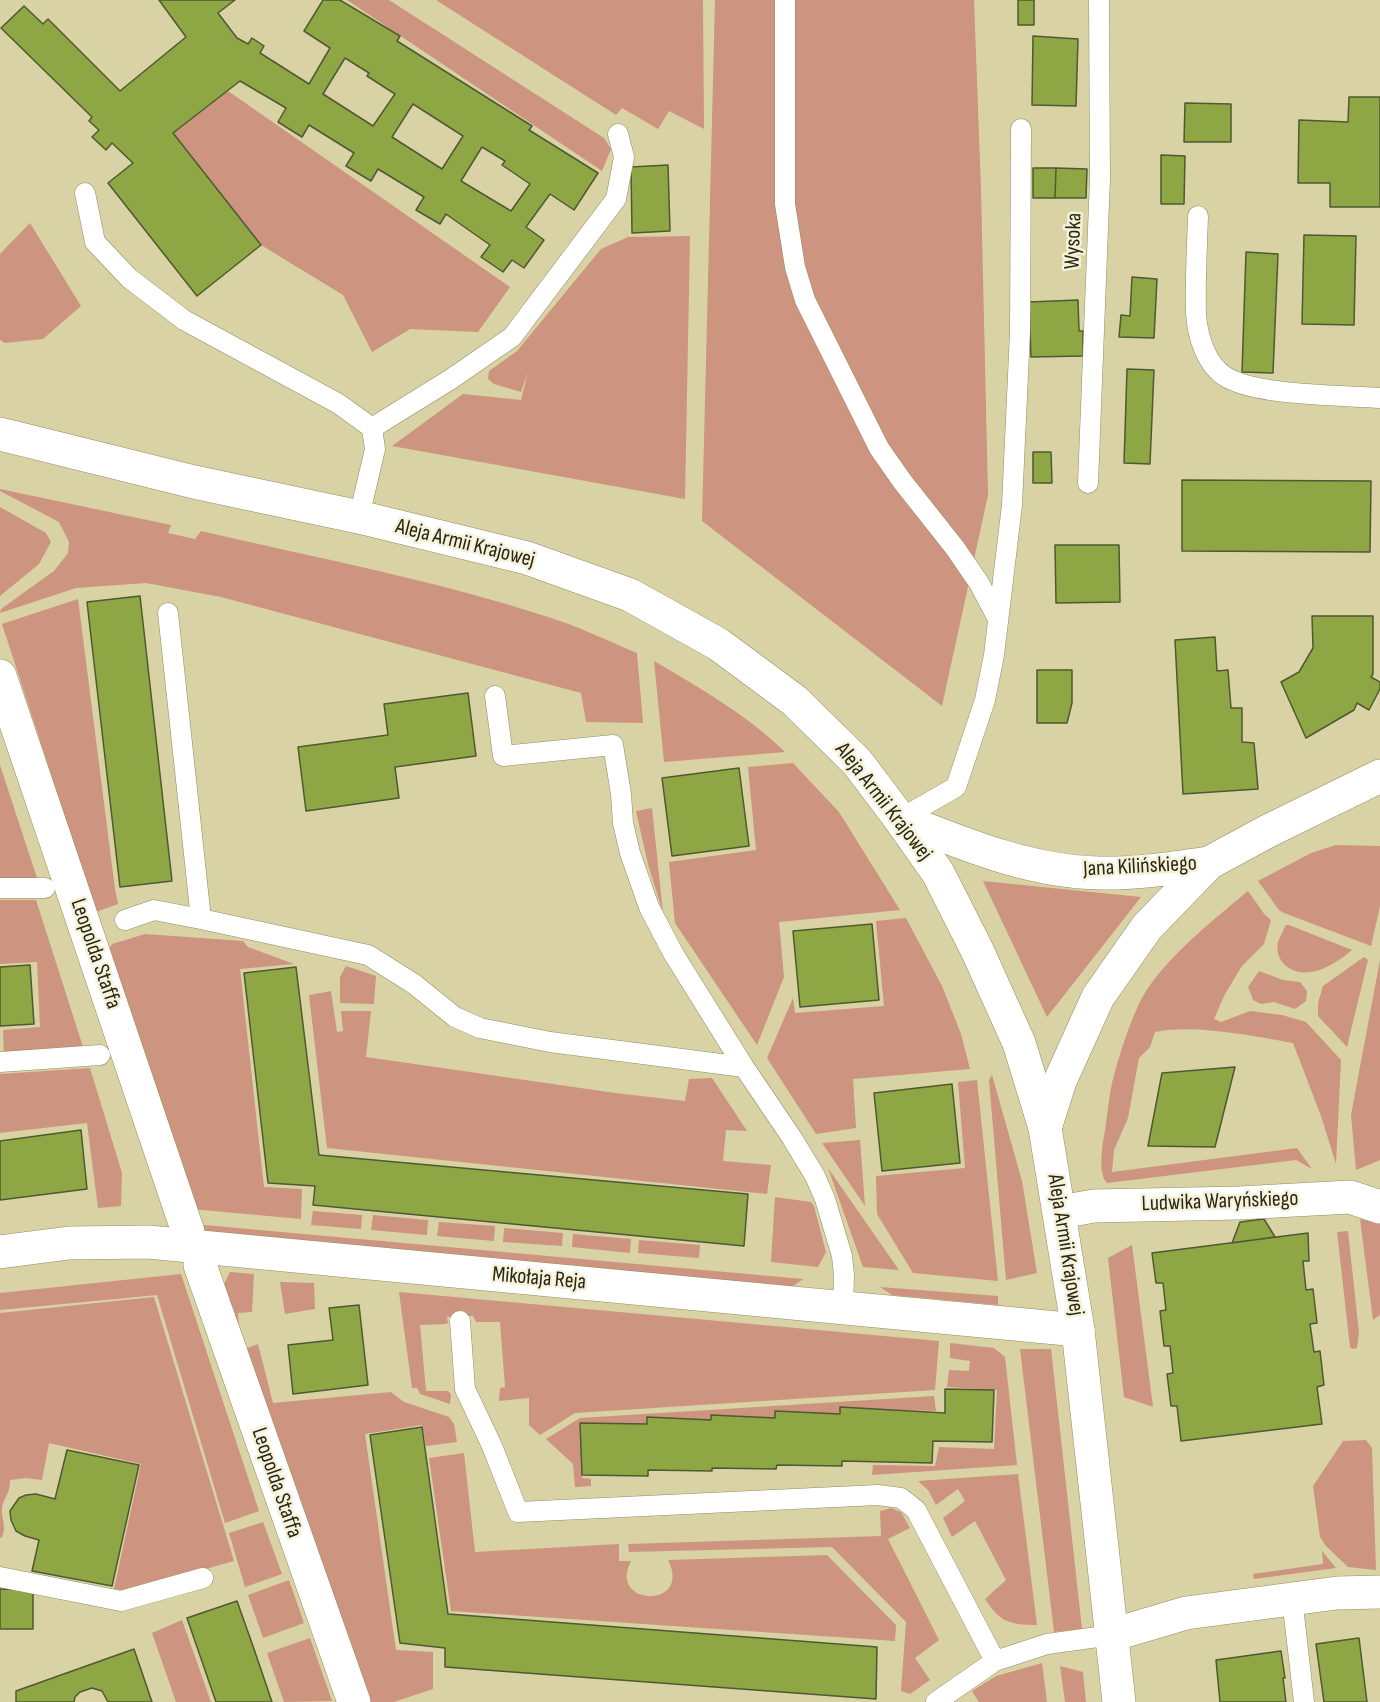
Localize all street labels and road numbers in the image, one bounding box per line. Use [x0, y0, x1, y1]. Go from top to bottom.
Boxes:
street label: Wysoka [1060, 212, 1088, 270]
street label: Aleja Armii Krajowej [393, 514, 537, 574]
street label: Aleja Armii Krajowej [829, 738, 937, 866]
street label: Jana Kilińskiego [1083, 851, 1197, 883]
street label: Leopolda Staffa [64, 895, 126, 1013]
street label: Aleja Armii Krajowej [1041, 1172, 1089, 1318]
street label: Ludwika Waryńskiego [1141, 1186, 1299, 1218]
street label: Mikołaja Reja [491, 1262, 587, 1296]
street label: Leopolda Staffa [245, 1424, 307, 1542]

